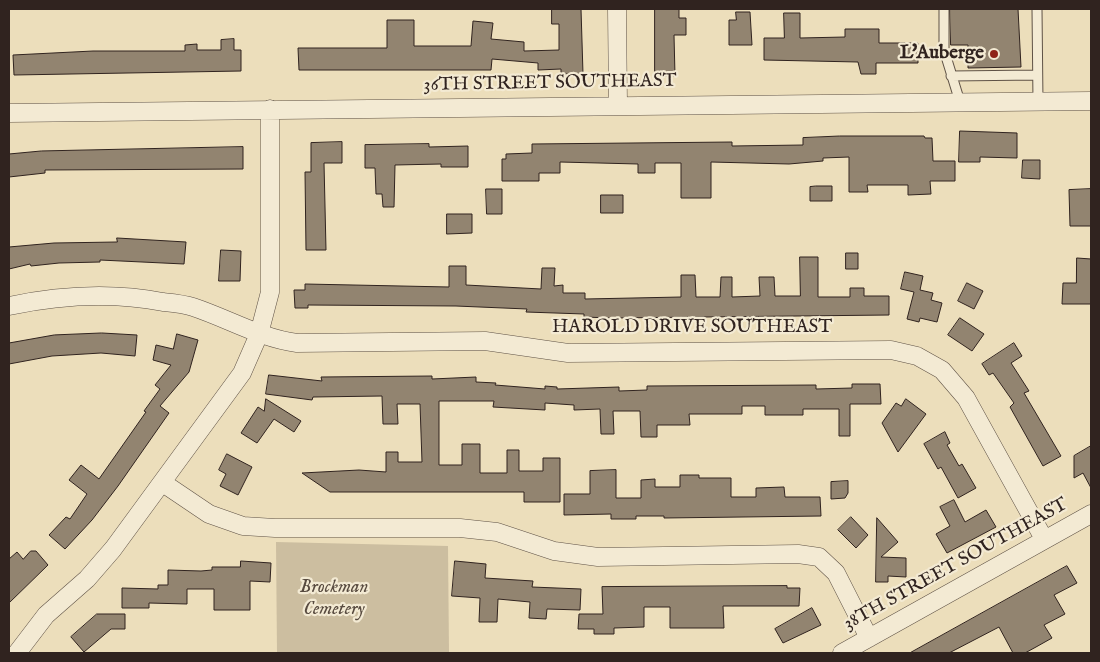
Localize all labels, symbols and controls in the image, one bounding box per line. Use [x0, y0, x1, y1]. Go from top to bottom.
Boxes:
place label: L'Auberge [900, 43, 984, 65]
marker: L'Auberge [988, 48, 1000, 60]
street label: 36TH STREET SOUTHEAST [423, 70, 677, 98]
street label: HAROLD DRIVE SOUTHEAST [552, 317, 832, 339]
street label: 38TH STREET SOUTHEAST [840, 494, 1072, 636]
park label: Brockman Cemetery [300, 577, 368, 621]

